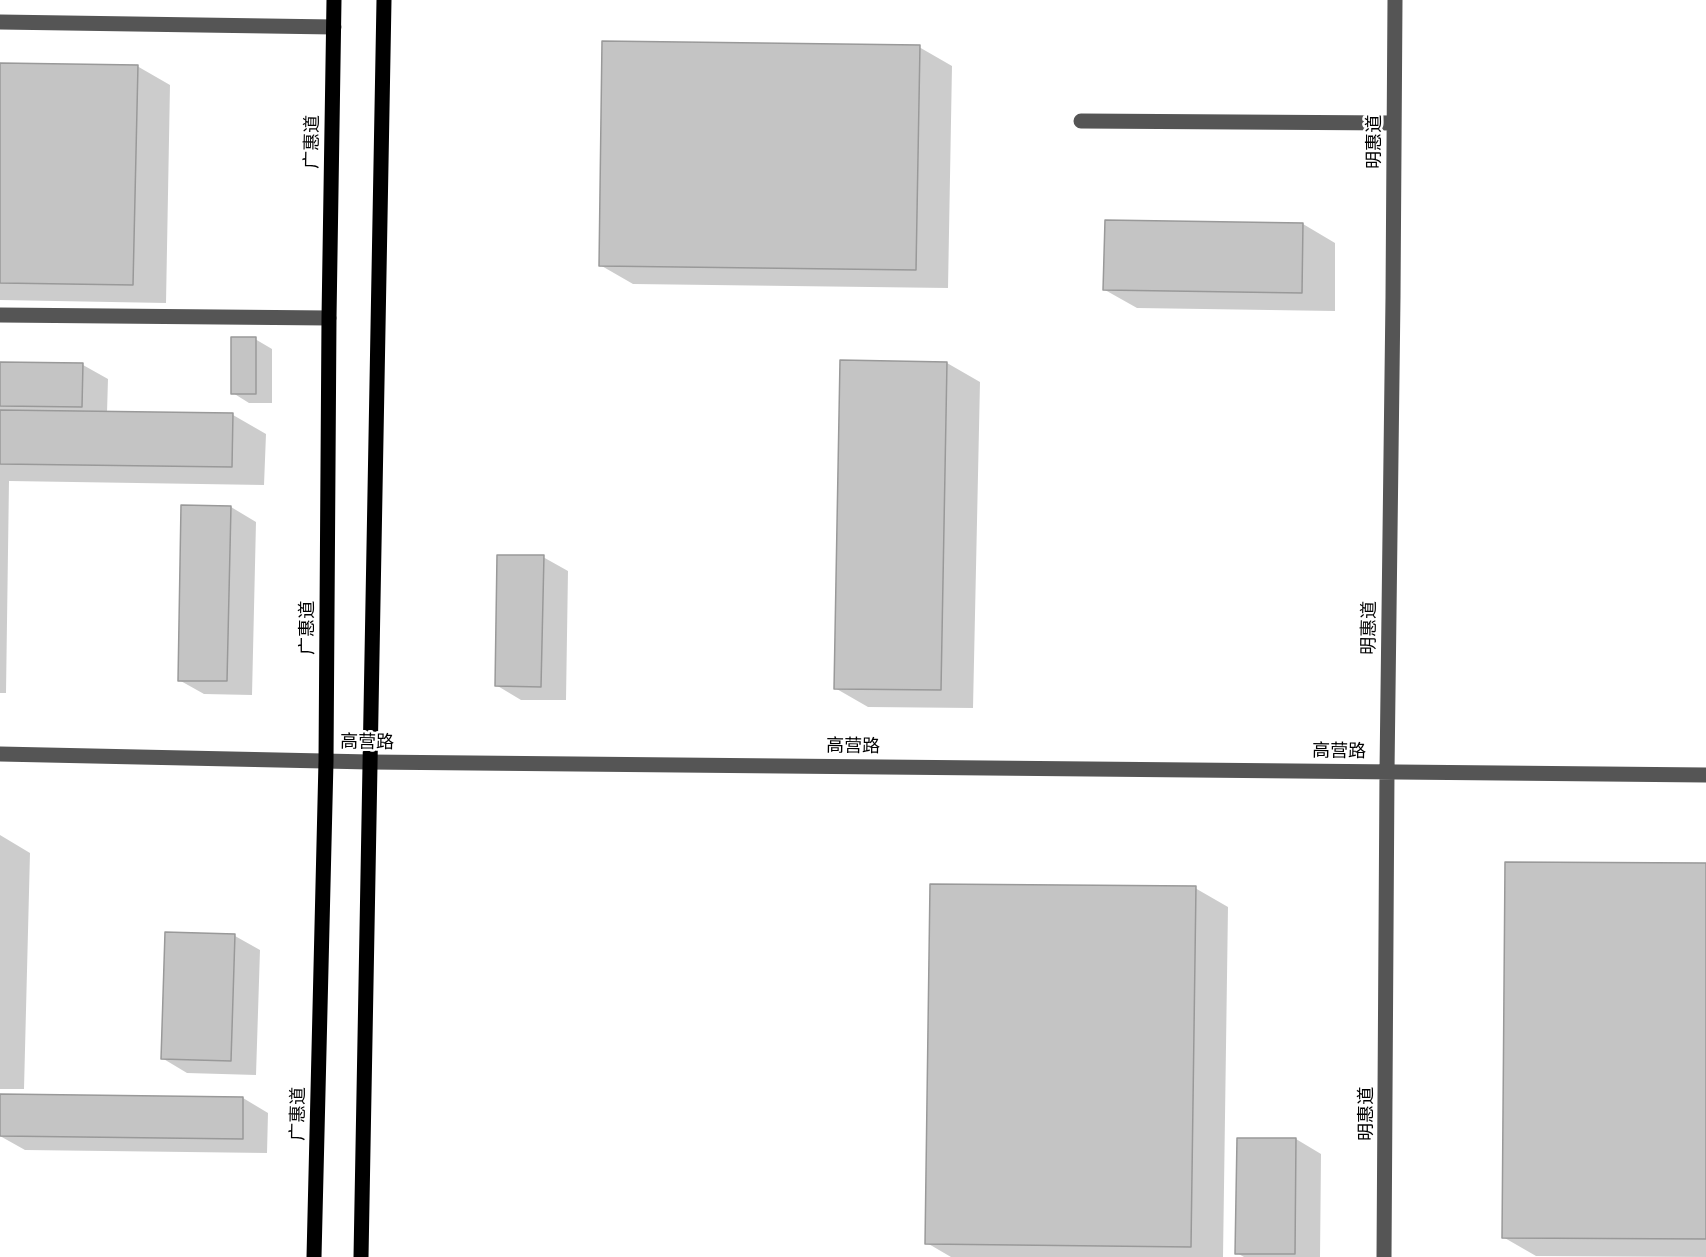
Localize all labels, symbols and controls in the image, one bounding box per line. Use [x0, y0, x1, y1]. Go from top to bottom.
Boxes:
street label: 广惠道 [301, 115, 323, 169]
street label: 明惠道 [1363, 115, 1385, 169]
street label: 广惠道 [296, 601, 318, 655]
street label: 明惠道 [1358, 601, 1380, 655]
street label: 高营路 [340, 731, 394, 753]
street label: 高营路 [826, 735, 880, 757]
street label: 高营路 [1312, 740, 1366, 762]
street label: 广惠道 [287, 1087, 309, 1141]
street label: 明惠道 [1355, 1087, 1377, 1141]

